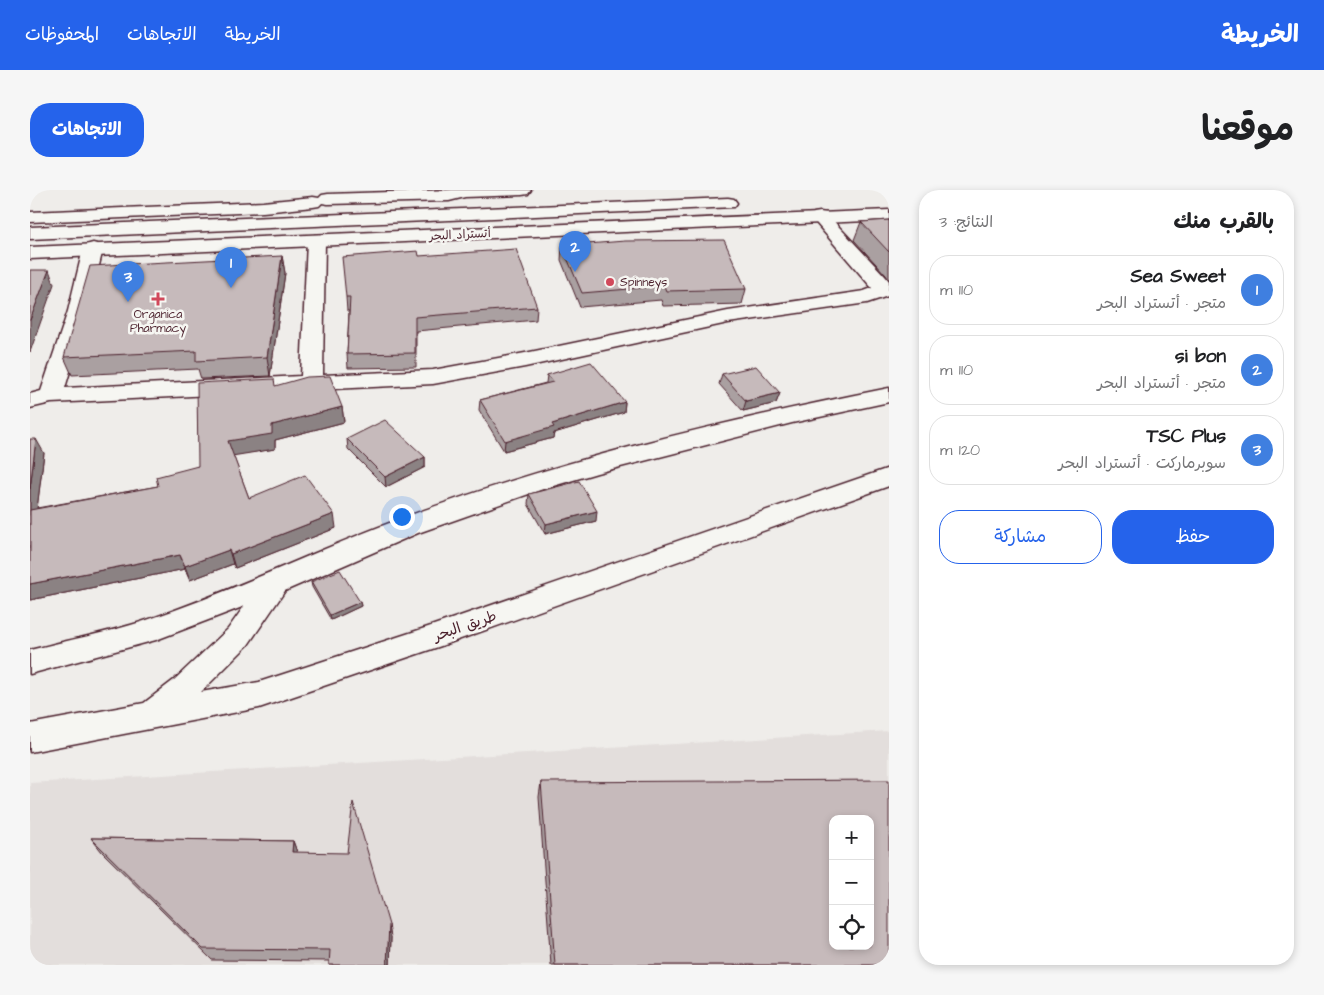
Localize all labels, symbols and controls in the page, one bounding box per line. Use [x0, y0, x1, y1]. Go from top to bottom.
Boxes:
text: الخريطة [1221, 18, 1299, 52]
text: المحفوظات [25, 22, 99, 47]
text: الاتجاهات [127, 22, 197, 47]
text: الخريطة [225, 22, 281, 47]
button: الاتجاهات [30, 103, 144, 157]
text: موقعنا [1201, 105, 1294, 154]
text: بالقرب منك [1173, 207, 1274, 236]
text: النتائج: 3 [939, 211, 993, 233]
street label: أتستراد البحر [428, 225, 491, 245]
pin: 2 [559, 231, 591, 272]
pin: 1 [215, 247, 247, 288]
pin: 3 [112, 261, 144, 302]
text: Sea Sweet [1130, 263, 1226, 290]
place label: Spinneys [620, 274, 667, 292]
marker: Spinneys [604, 276, 616, 288]
text: 110 m [940, 279, 973, 301]
text: 1 [1256, 279, 1258, 301]
text: متجر · أتستراد البحر [1097, 292, 1226, 314]
marker: Organica Pharmacy [152, 293, 164, 305]
place label: Organica Pharmacy [130, 306, 186, 338]
text: si bon [1175, 343, 1226, 370]
text: 110 m [940, 359, 973, 381]
text: 2 [1252, 359, 1262, 381]
text: متجر · أتستراد البحر [1097, 372, 1226, 394]
text: TSC Plus [1147, 423, 1226, 450]
text: 120 m [940, 439, 980, 461]
text: 3 [1253, 439, 1261, 461]
text: سوبرماركت · أتستراد البحر [1058, 452, 1226, 474]
your location [389, 504, 415, 530]
button: مشاركة [939, 510, 1102, 564]
button: حفظ [1112, 510, 1274, 564]
street label: طريق البحر [430, 605, 499, 647]
map controls [829, 815, 874, 950]
button: + [829, 815, 874, 860]
button: − [829, 860, 874, 905]
button: locate [829, 905, 874, 950]

